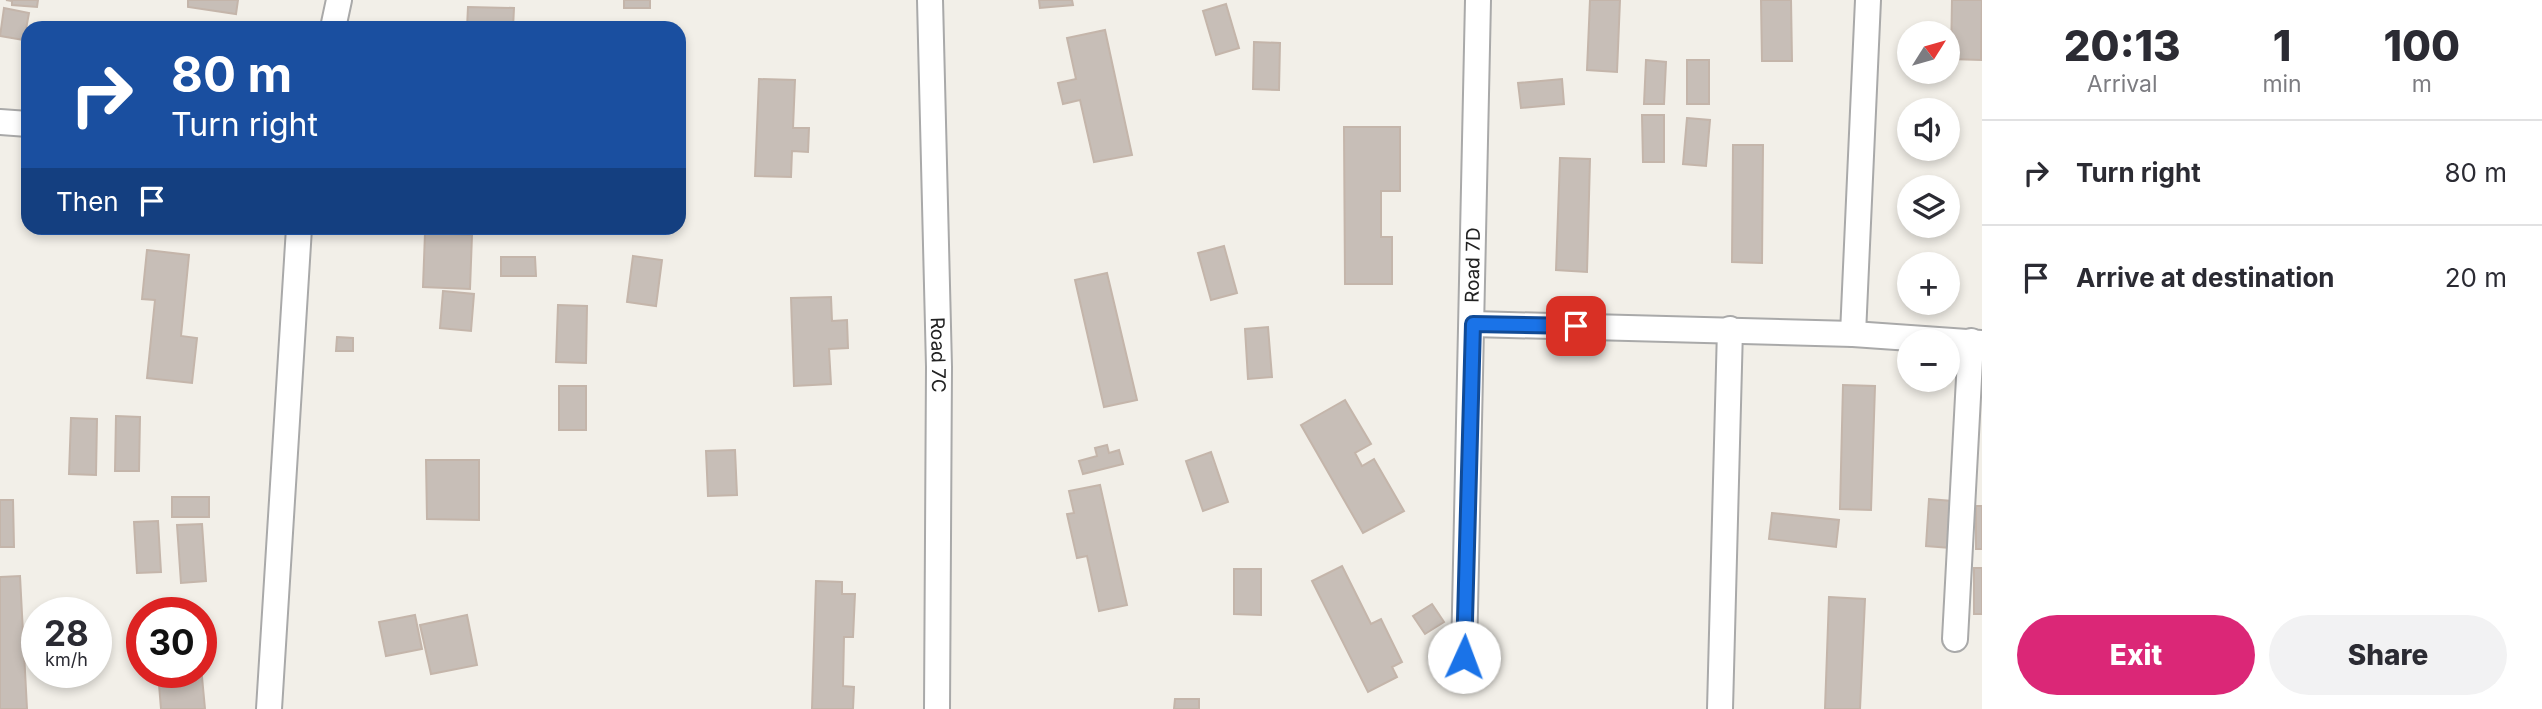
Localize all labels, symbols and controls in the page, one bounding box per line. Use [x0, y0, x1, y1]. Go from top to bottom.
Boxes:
text: 20:13 [2064, 20, 2181, 71]
text: 1 [2273, 20, 2291, 71]
text: 100 [2383, 20, 2460, 71]
north arrow [1897, 21, 1960, 84]
map controls [1897, 21, 1960, 392]
text: 80 m [171, 45, 292, 104]
icon: right [56, 49, 147, 140]
text: Arrival [2087, 70, 2158, 98]
text: min [2262, 70, 2302, 98]
text: m [2412, 70, 2432, 98]
button: sound [1897, 98, 1960, 161]
text: Turn right [171, 105, 318, 144]
icon: right [2017, 154, 2055, 192]
text: Turn right [2076, 157, 2201, 188]
text: 80 m [2444, 157, 2507, 188]
button: layers [1897, 175, 1960, 238]
icon: arrive [133, 182, 171, 220]
text: Then [56, 186, 119, 217]
street label: Road 7D [1460, 227, 1485, 303]
button: + [1897, 252, 1960, 315]
icon: arrive [2017, 259, 2055, 297]
text: Arrive at destination [2076, 262, 2335, 293]
text: 20 m [2445, 262, 2507, 293]
pin [1546, 296, 1606, 356]
icon: arrive [1557, 307, 1595, 345]
street label: Road 7C [926, 317, 951, 393]
button: − [1897, 329, 1960, 392]
speed limit sign: 30 [126, 597, 217, 688]
text: 28 [44, 612, 89, 654]
button: Exit [2017, 615, 2255, 695]
button: Share [2269, 615, 2507, 695]
position arrow [1427, 620, 1501, 694]
text: km/h [45, 649, 88, 670]

